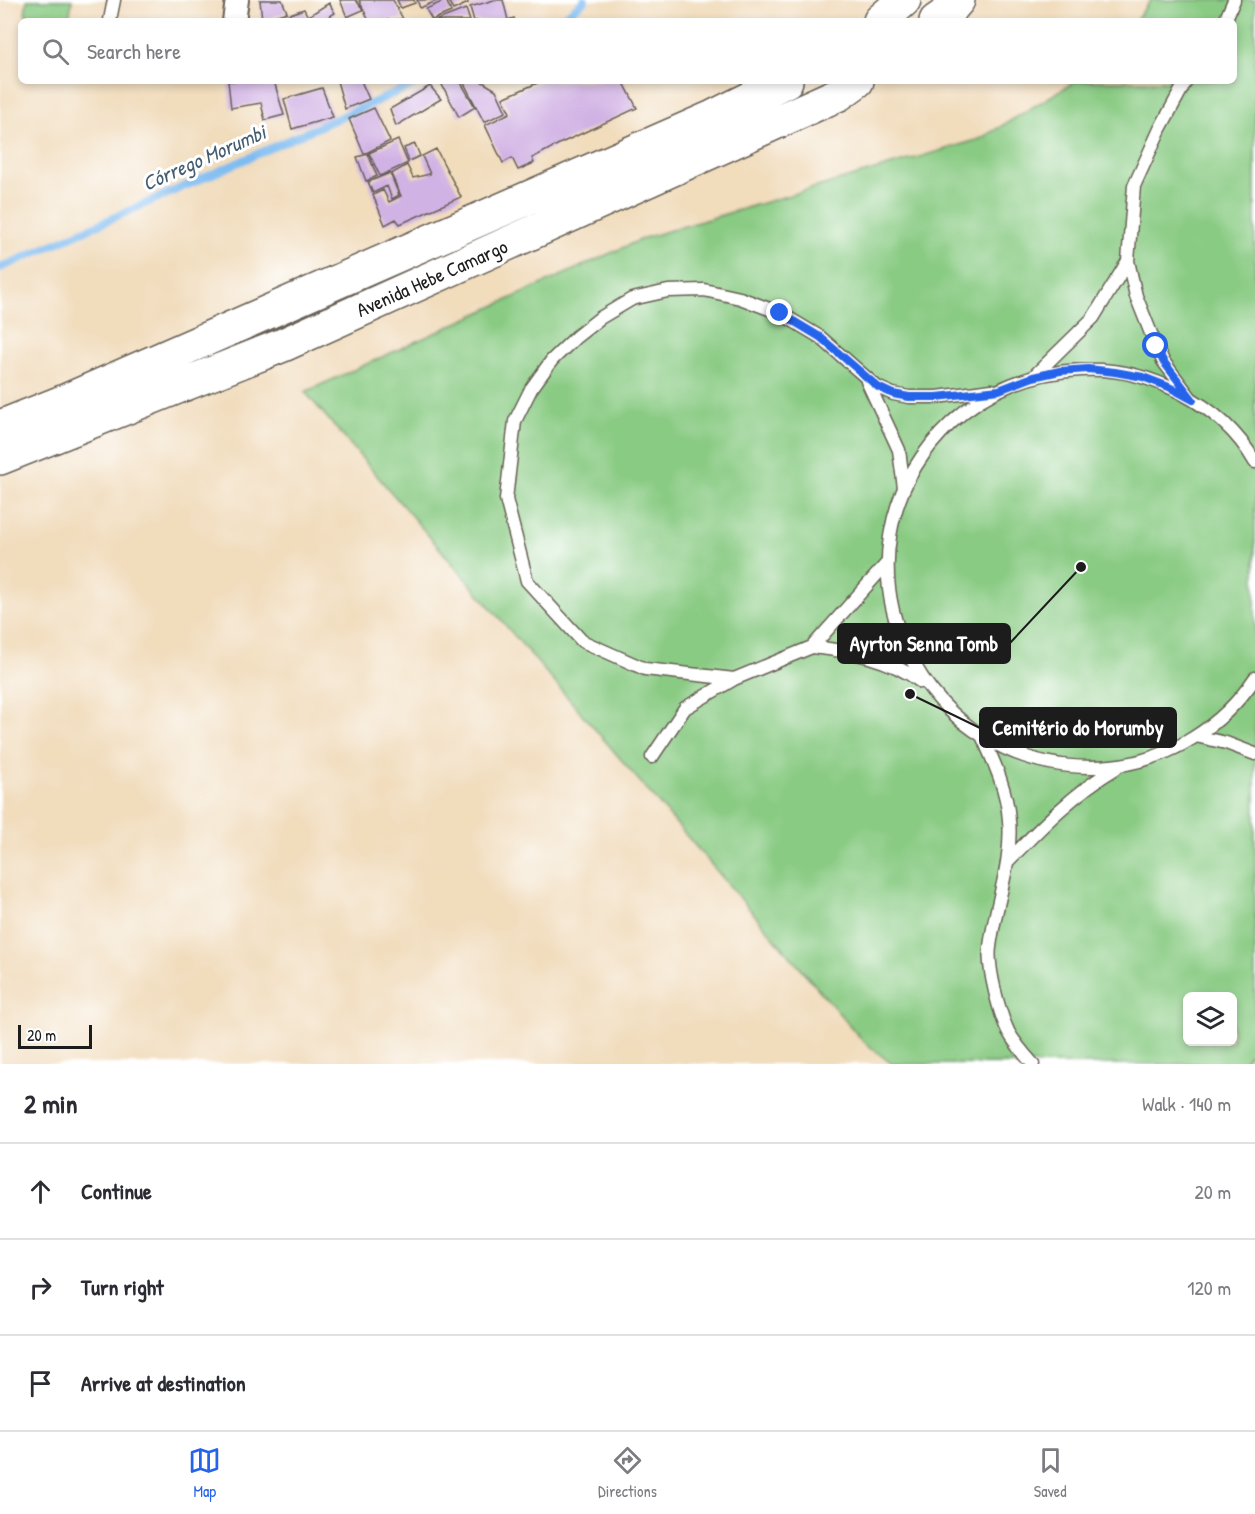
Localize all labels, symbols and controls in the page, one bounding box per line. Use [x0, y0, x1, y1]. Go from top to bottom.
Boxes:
search box [18, 18, 1237, 84]
icon: search [39, 35, 72, 68]
text: Search here [87, 36, 181, 66]
water label: Córrego Morumbi [138, 116, 272, 198]
street label: Avenida Hebe Camargo [352, 232, 512, 323]
route end [766, 299, 792, 325]
route start [1142, 332, 1168, 358]
callout: Ayrton Senna Tomb [838, 624, 1010, 663]
text: Ayrton Senna Tomb [850, 629, 999, 659]
callout: Cemitério do Morumby [980, 708, 1176, 747]
text: Cemitério do Morumby [992, 713, 1164, 743]
map controls [1183, 992, 1237, 1046]
button: layers [1183, 992, 1237, 1046]
scale bar [18, 1022, 92, 1050]
text: 20 m [27, 1024, 56, 1046]
text: 2 min [24, 1086, 77, 1121]
text: Walk · 140 m [1142, 1090, 1231, 1117]
icon: ahead [24, 1175, 57, 1208]
text: Continue [81, 1176, 152, 1206]
text: 20 m [1194, 1178, 1231, 1205]
icon: right [24, 1271, 57, 1304]
text: Turn right [81, 1272, 164, 1302]
text: 120 m [1187, 1274, 1231, 1301]
icon: arrive [24, 1367, 57, 1400]
text: Arrive at destination [81, 1368, 246, 1398]
tab: Map [188, 1444, 221, 1502]
tab: Directions [598, 1444, 657, 1502]
tab: Saved [1034, 1444, 1067, 1502]

